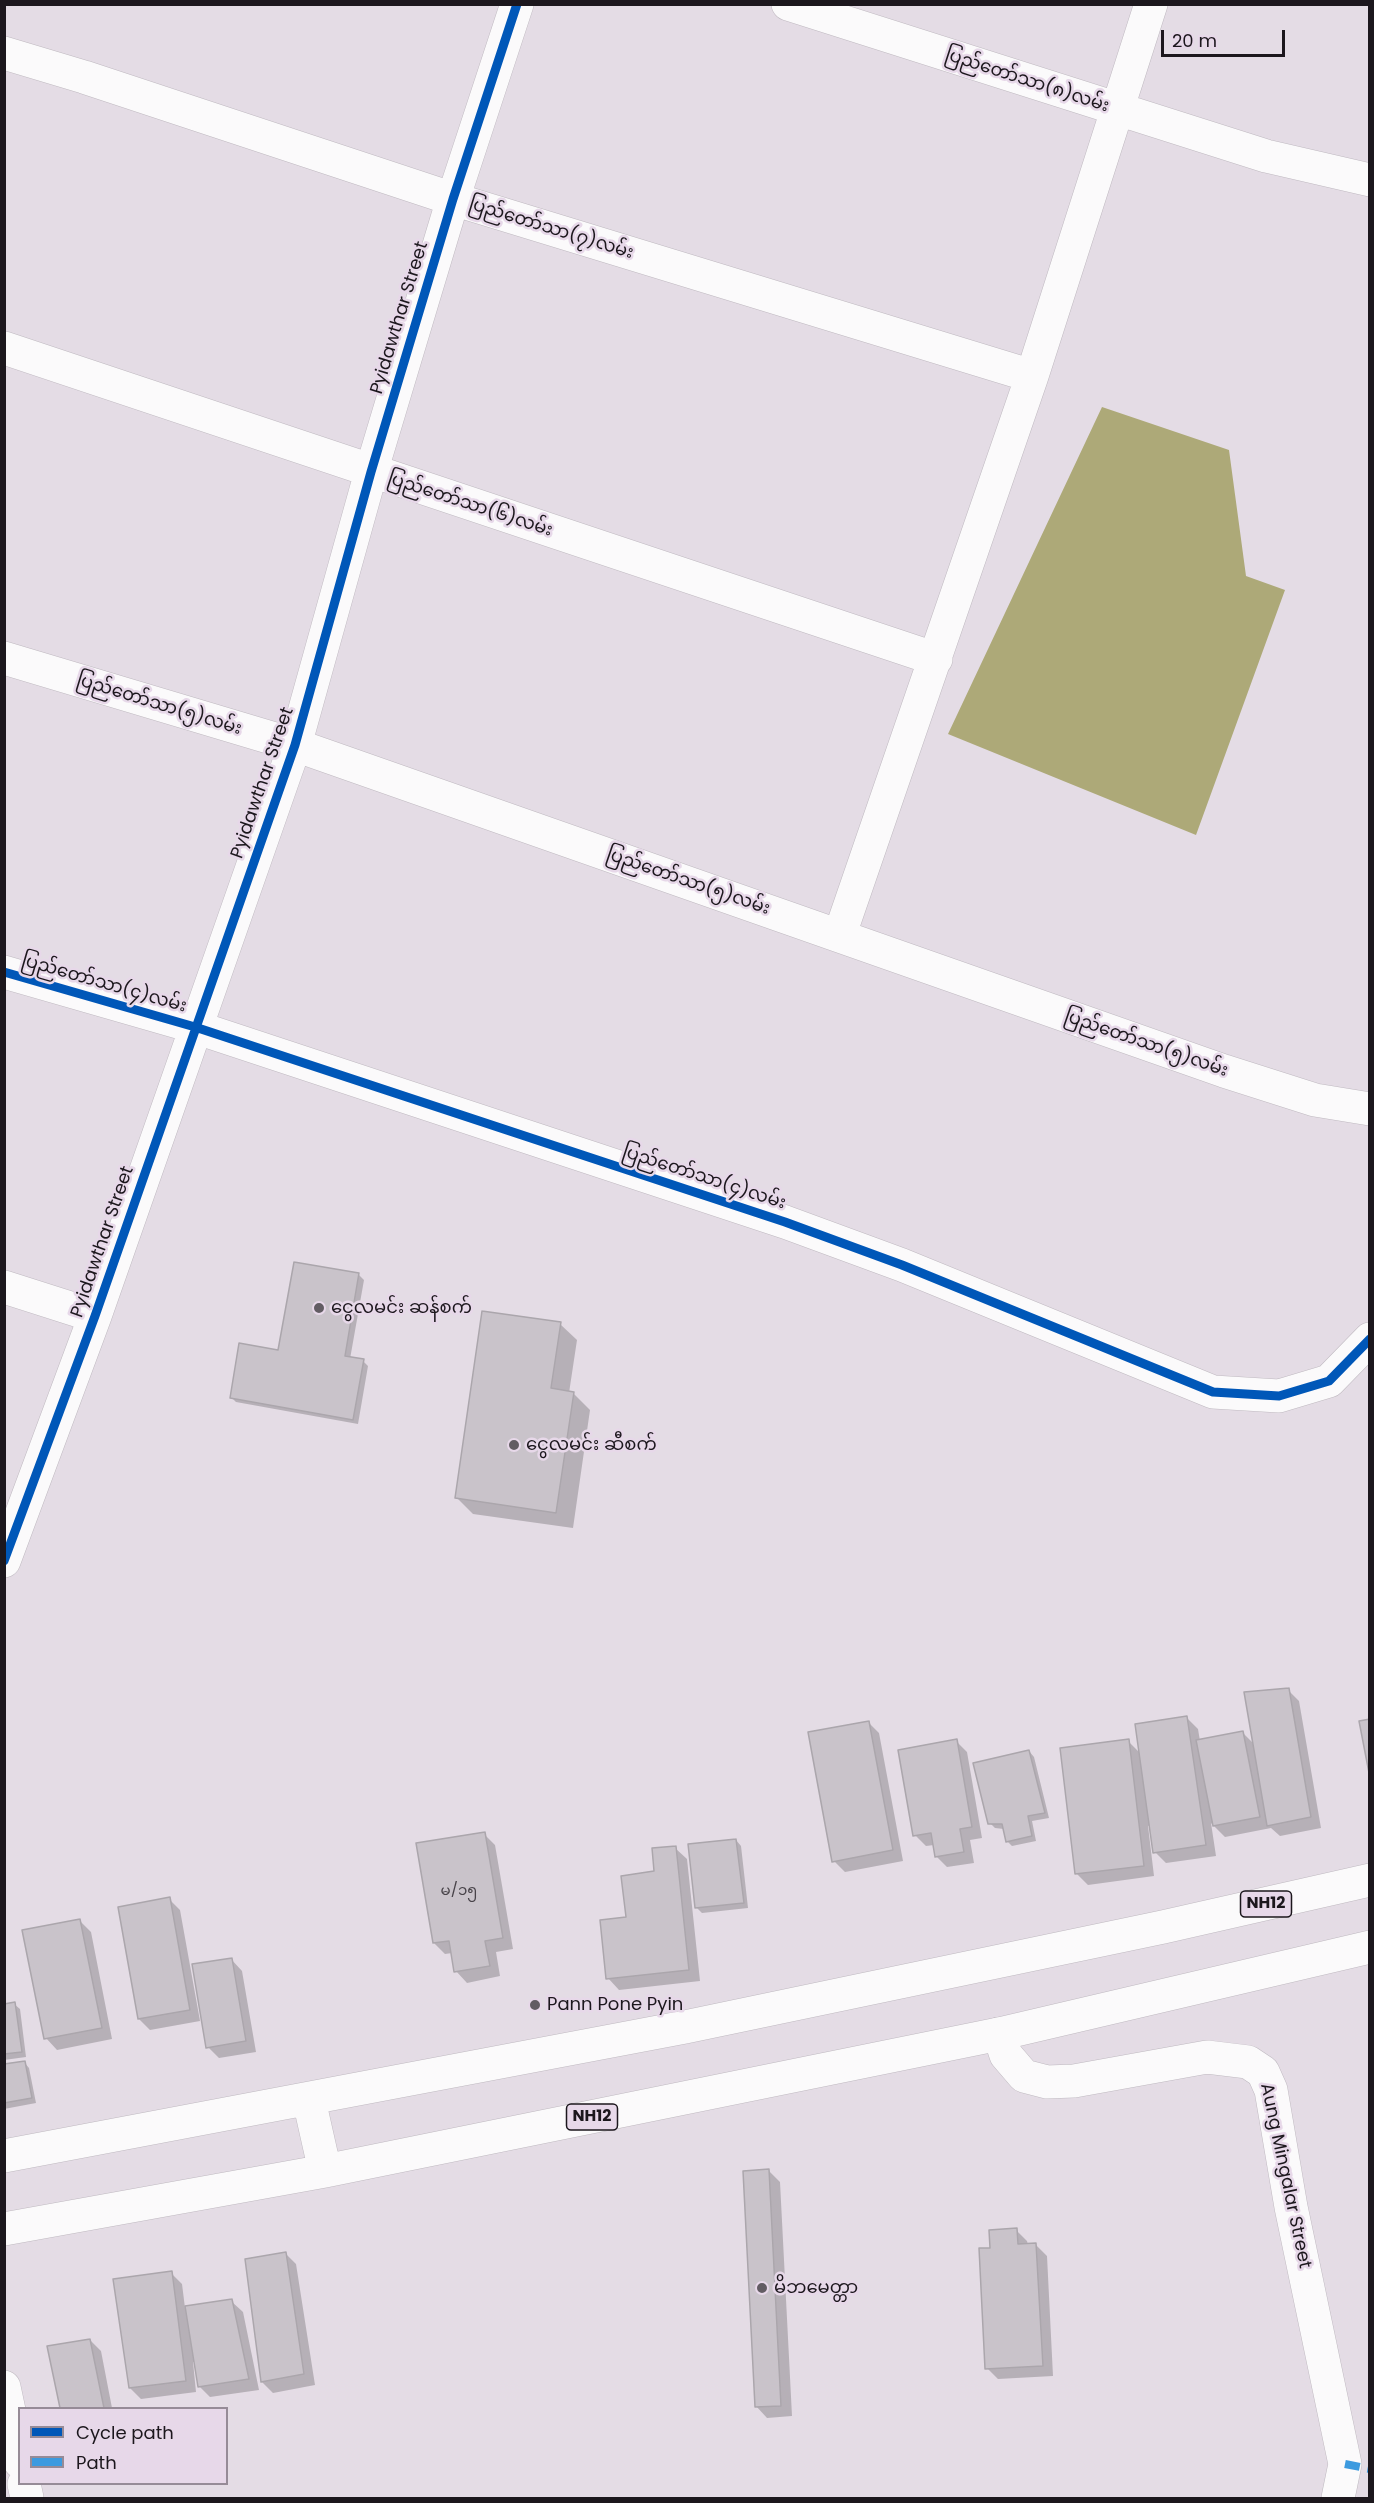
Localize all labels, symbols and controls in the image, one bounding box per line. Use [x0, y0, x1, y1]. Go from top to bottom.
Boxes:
scale bar [1164, 18, 1288, 56]
text: 20 m [1172, 28, 1217, 53]
street label: ပြည်တော်သာ(၈)လမ်း [942, 44, 1112, 118]
street label: ပြည်တော်သာ(၇)လမ်း [466, 194, 636, 264]
street label: Pyidawthar Street [366, 239, 434, 397]
street label: ပြည်တော်သာ(၆)လမ်း [385, 468, 555, 542]
street label: ပြည်တော်သာ(၅)လမ်း [74, 670, 244, 740]
street label: Pyidawthar Street [227, 705, 299, 861]
street label: ပြည်တော်သာ(၅)လမ်း [603, 844, 773, 920]
street label: ပြည်တော်သာ(၄)လမ်း [19, 950, 189, 1018]
street label: ပြည်တော်သာ(၅)လမ်း [1061, 1006, 1231, 1082]
street label: ပြည်တော်သာ(၄)လမ်း [620, 1141, 788, 1215]
street label: Pyidawthar Street [67, 1164, 139, 1320]
place label: ငွေလမင်း ဆန်စက် [331, 1297, 472, 1319]
marker: ငွေလမင်း ဆန်စက် [312, 1301, 326, 1315]
place label: ငွေလမင်း ဆီစက် [526, 1434, 657, 1456]
marker: ငွေလမင်း ဆီစက် [507, 1438, 521, 1452]
house number: မ/၁၅ [441, 1882, 477, 1900]
road number: NH12 [1240, 1891, 1292, 1917]
place label: Pann Pone Pyin [547, 1994, 683, 2016]
marker: Pann Pone Pyin [528, 1998, 542, 2012]
street label: Aung Mingalar Street [1255, 2081, 1315, 2271]
road number: NH12 [566, 2104, 618, 2130]
place label: မိဘမေတ္တာ [774, 2277, 858, 2299]
marker: မိဘမေတ္တာ [755, 2281, 769, 2295]
legend [18, 2407, 228, 2485]
text: Cycle path [76, 2420, 174, 2445]
text: Path [76, 2450, 117, 2475]

